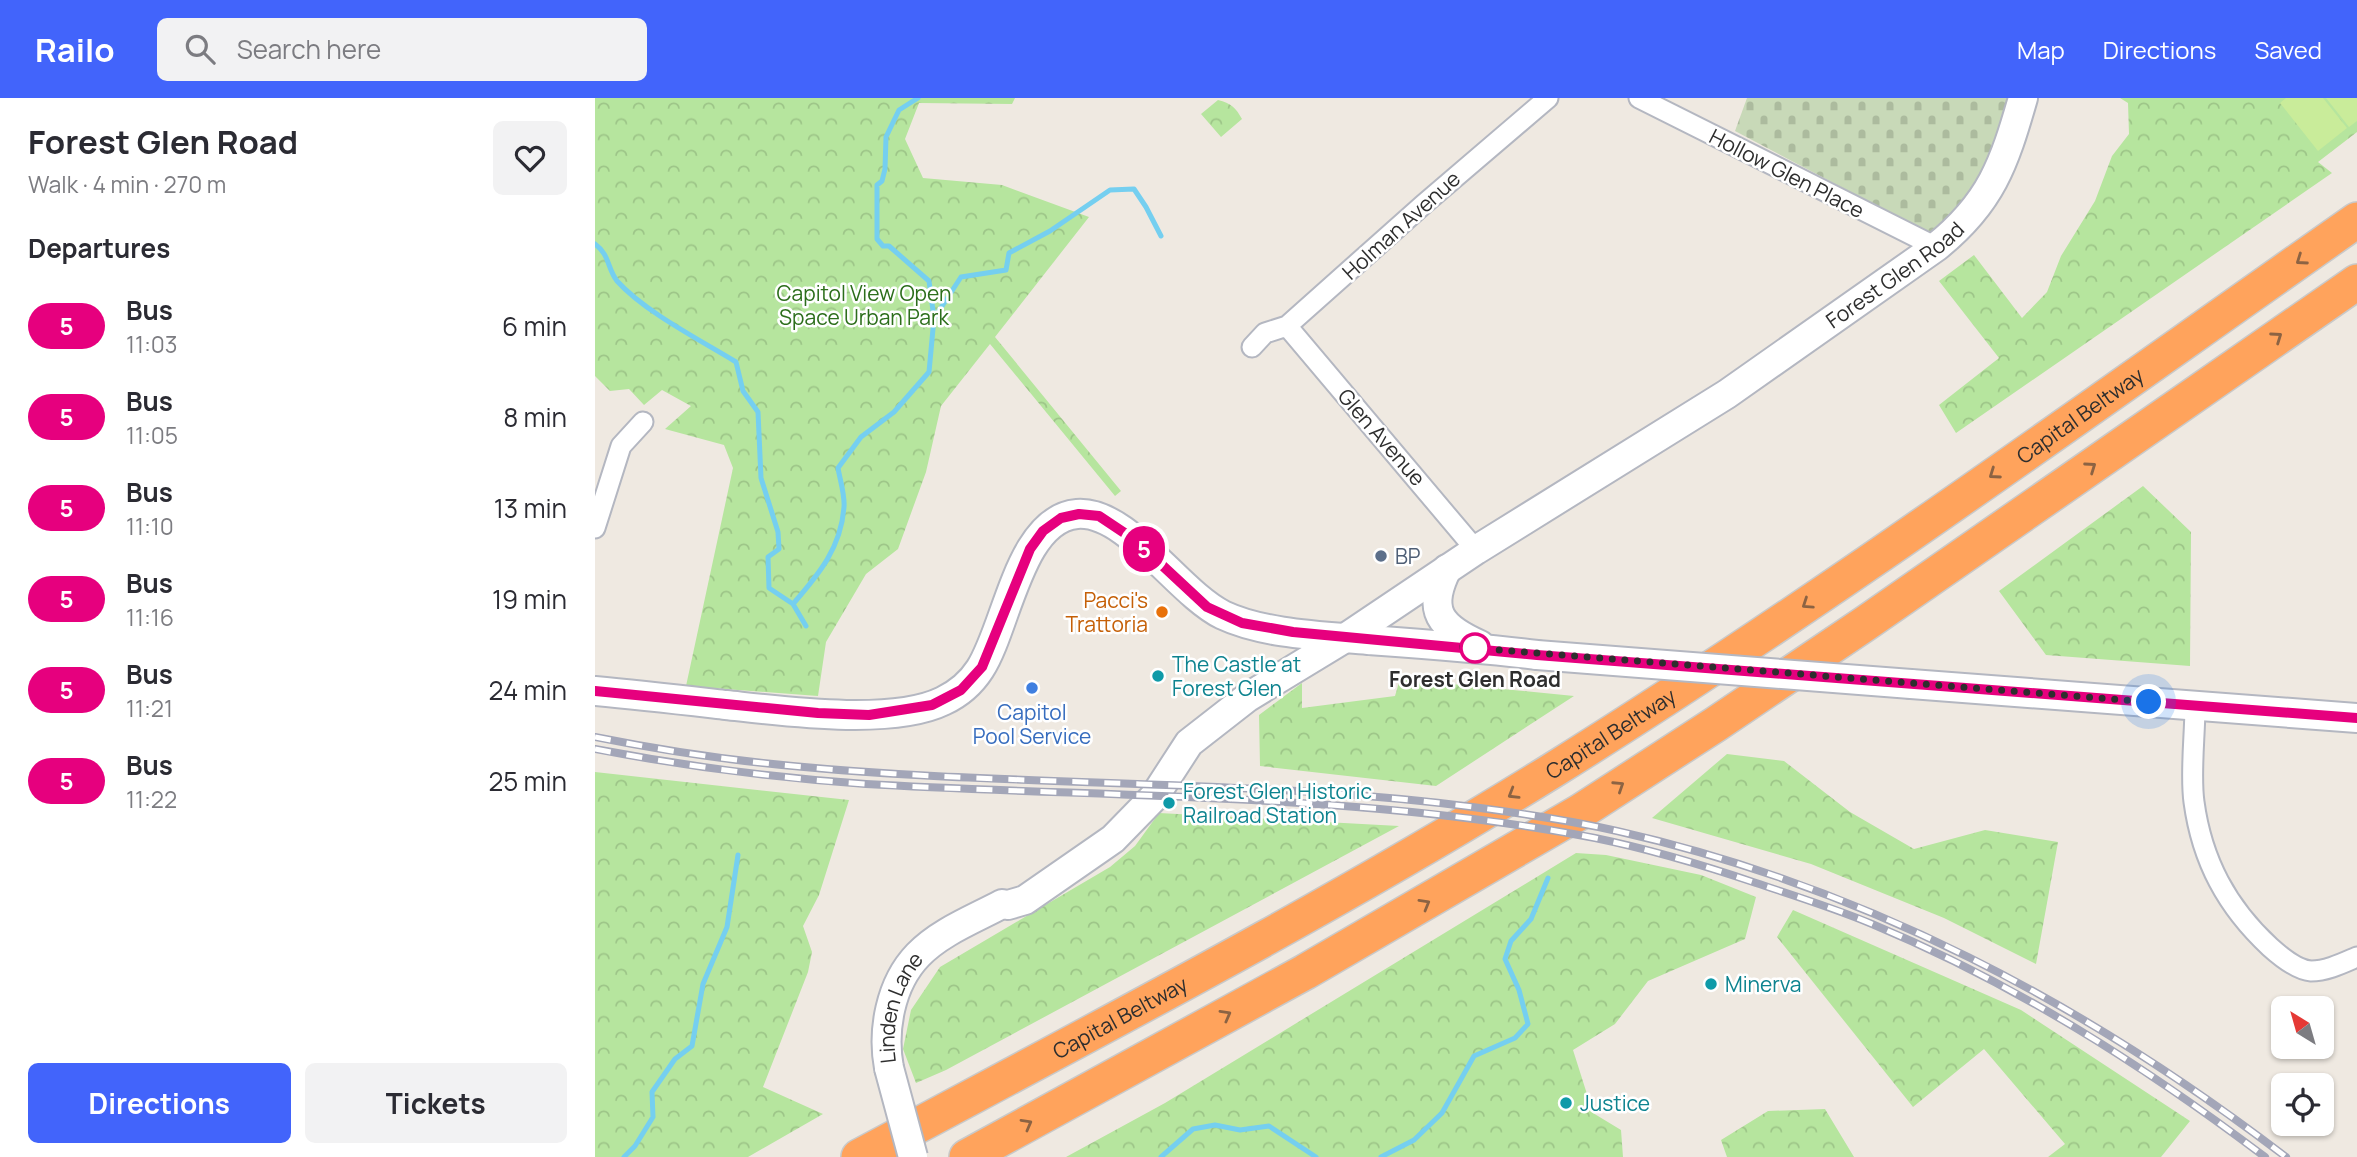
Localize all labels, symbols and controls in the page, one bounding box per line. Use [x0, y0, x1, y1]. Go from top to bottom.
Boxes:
search box [157, 18, 647, 81]
text: Railo [35, 27, 115, 72]
icon: search [181, 30, 219, 68]
text: Search here [237, 31, 381, 67]
text: Map [2017, 33, 2065, 66]
text: Directions [2103, 33, 2216, 66]
text: Saved [2254, 33, 2322, 66]
text: Forest Glen Road [28, 119, 298, 164]
button: heart [493, 121, 567, 195]
street label: Hollow Glen Place [1705, 122, 1869, 224]
street label: Holman Avenue [1336, 164, 1466, 286]
text: Walk · 4 min · 270 m [28, 168, 226, 200]
street label: Forest Glen Road [1820, 215, 1970, 334]
text: Departures [28, 230, 170, 266]
one-way arrow [2296, 251, 2309, 264]
park label: Capitol View Open Space Urban Park [777, 279, 951, 331]
text: Bus [126, 292, 173, 328]
text: 6 min [502, 308, 567, 344]
text: 5 [59, 309, 74, 342]
text: 11:03 [126, 328, 178, 360]
one-way arrow [2269, 333, 2282, 345]
street label: Capital Beltway [2011, 361, 2149, 470]
street label: Glen Avenue [1332, 382, 1432, 492]
text: Bus [126, 383, 173, 419]
text: 8 min [503, 399, 567, 435]
text: 5 [59, 400, 74, 433]
text: 11:05 [126, 419, 178, 451]
one-way arrow [2083, 463, 2096, 475]
one-way arrow [1989, 466, 2002, 478]
text: Bus [126, 474, 173, 510]
text: 13 min [494, 490, 567, 526]
text: 5 [59, 491, 74, 524]
text: 11:10 [126, 510, 174, 542]
line badge: 5 [1121, 526, 1167, 572]
text: 5 [1137, 532, 1151, 565]
place label: BP [1395, 542, 1421, 570]
marker: BP [1373, 548, 1389, 564]
text: Bus [126, 565, 173, 601]
text: 19 min [492, 581, 567, 617]
text: 5 [59, 582, 74, 615]
place label: Pacci's Trattoria [1066, 586, 1148, 638]
one-way arrow [1802, 595, 1815, 608]
text: 11:16 [126, 601, 174, 633]
marker: Pacci's Trattoria [1154, 604, 1170, 620]
marker: Forest Glen Road [1460, 633, 1490, 663]
place label: The Castle at Forest Glen [1172, 650, 1301, 702]
text: Bus [126, 656, 173, 692]
place label: Forest Glen Road [1389, 665, 1561, 693]
marker: The Castle at Forest Glen [1150, 668, 1166, 684]
text: 24 min [489, 672, 567, 708]
text: 5 [59, 673, 74, 706]
marker: Capitol Pool Service [1024, 680, 1040, 696]
street label: Capital Beltway [1540, 681, 1681, 785]
your location [2131, 684, 2166, 719]
text: 11:21 [126, 692, 173, 724]
place label: Capitol Pool Service [973, 698, 1091, 750]
text: Bus [126, 747, 173, 783]
text: 25 min [488, 763, 567, 799]
text: 5 [59, 764, 74, 797]
place label: Forest Glen Historic Railroad Station [1183, 777, 1372, 829]
one-way arrow [1612, 782, 1625, 795]
text: 11:22 [126, 783, 177, 815]
one-way arrow [1508, 785, 1521, 798]
marker: Forest Glen Historic Railroad Station [1161, 795, 1177, 811]
one-way arrow [1417, 899, 1430, 912]
street label: Linden Lane [873, 946, 929, 1065]
street label: Capital Beltway [1048, 970, 1192, 1065]
place label: Minerva [1725, 970, 1802, 998]
marker: Minerva [1703, 976, 1719, 992]
north arrow [2271, 996, 2335, 1059]
map controls [2271, 996, 2334, 1136]
one-way arrow [1219, 1010, 1231, 1023]
button: Directions [28, 1063, 291, 1143]
button: Tickets [305, 1063, 567, 1143]
button: locate [2271, 1073, 2334, 1136]
place label: Justice [1580, 1089, 1650, 1117]
marker: Justice [1558, 1095, 1574, 1111]
one-way arrow [1019, 1119, 1032, 1132]

